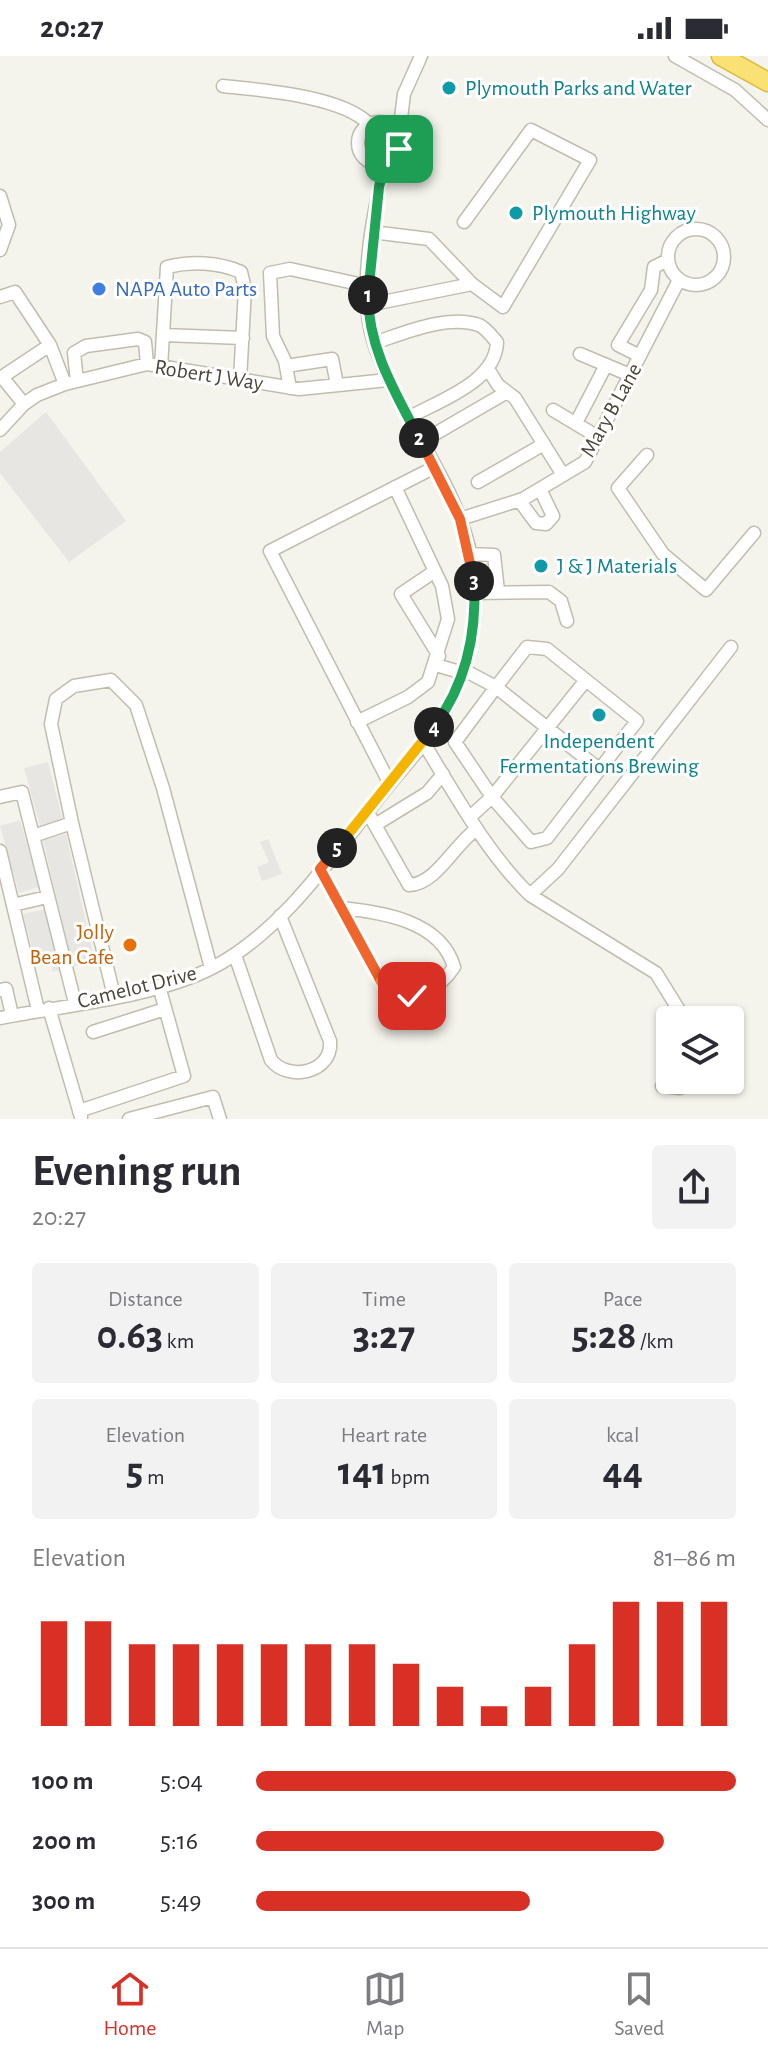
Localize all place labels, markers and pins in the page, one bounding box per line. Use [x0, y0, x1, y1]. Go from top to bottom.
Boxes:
place label: Plymouth Parks and Water [465, 77, 692, 99]
marker: Plymouth Parks and Water [440, 79, 458, 97]
pin [365, 115, 433, 183]
place label: Plymouth Highway [532, 202, 696, 224]
marker: Plymouth Highway [507, 204, 525, 222]
pin: 1 [348, 275, 388, 315]
place label: NAPA Auto Parts [115, 278, 257, 300]
marker: NAPA Auto Parts [90, 280, 108, 298]
pin: 2 [399, 418, 439, 458]
place label: J & J Materials [557, 555, 677, 577]
marker: J & J Materials [532, 557, 550, 575]
pin: 3 [454, 561, 494, 601]
marker: Independent Fermentations Brewing [590, 706, 608, 724]
pin: 4 [414, 707, 454, 747]
place label: Independent Fermentations Brewing [499, 730, 699, 777]
pin: 5 [317, 828, 357, 868]
place label: Jolly Bean Cafe [30, 921, 115, 968]
marker: Jolly Bean Cafe [121, 936, 139, 954]
pin [378, 962, 446, 1030]

